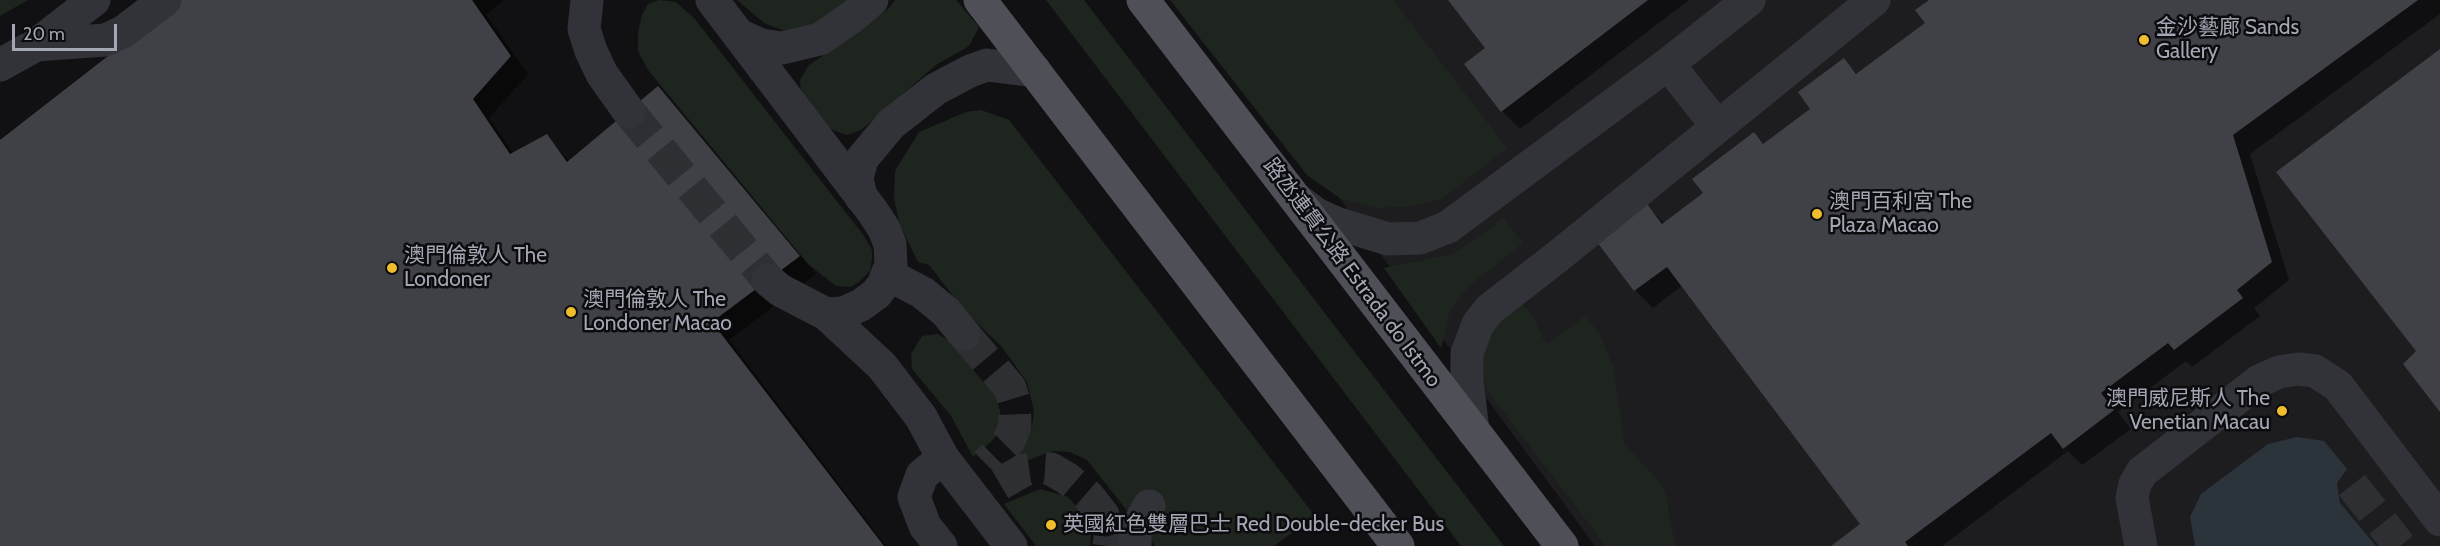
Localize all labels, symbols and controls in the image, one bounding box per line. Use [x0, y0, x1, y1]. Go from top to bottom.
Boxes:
scale bar [15, 12, 120, 50]
place label: 金沙藝廊 Sands Gallery [2156, 15, 2299, 65]
text: 20 m [23, 23, 65, 45]
marker: 金沙藝廊 Sands Gallery [2137, 33, 2151, 47]
street label: 路氹連貫公路 Estrada do Istmo [1258, 154, 1446, 392]
place label: 澳門百利宮 The Plaza Macao [1829, 189, 1972, 239]
marker: 澳門百利宮 The Plaza Macao [1810, 207, 1824, 221]
place label: 澳門倫敦人 The Londoner [404, 243, 547, 293]
marker: 澳門倫敦人 The Londoner [385, 261, 399, 275]
place label: 澳門倫敦人 The Londoner Macao [583, 287, 732, 337]
marker: 澳門倫敦人 The Londoner Macao [564, 305, 578, 319]
place label: 澳門威尼斯人 The Venetian Macau [2106, 386, 2270, 436]
marker: 澳門威尼斯人 The Venetian Macau [2275, 404, 2289, 418]
place label: 英國紅色雙層巴士 Red Double-decker Bus [1063, 512, 1444, 538]
marker: 英國紅色雙層巴士 Red Double-decker Bus [1044, 518, 1058, 532]

